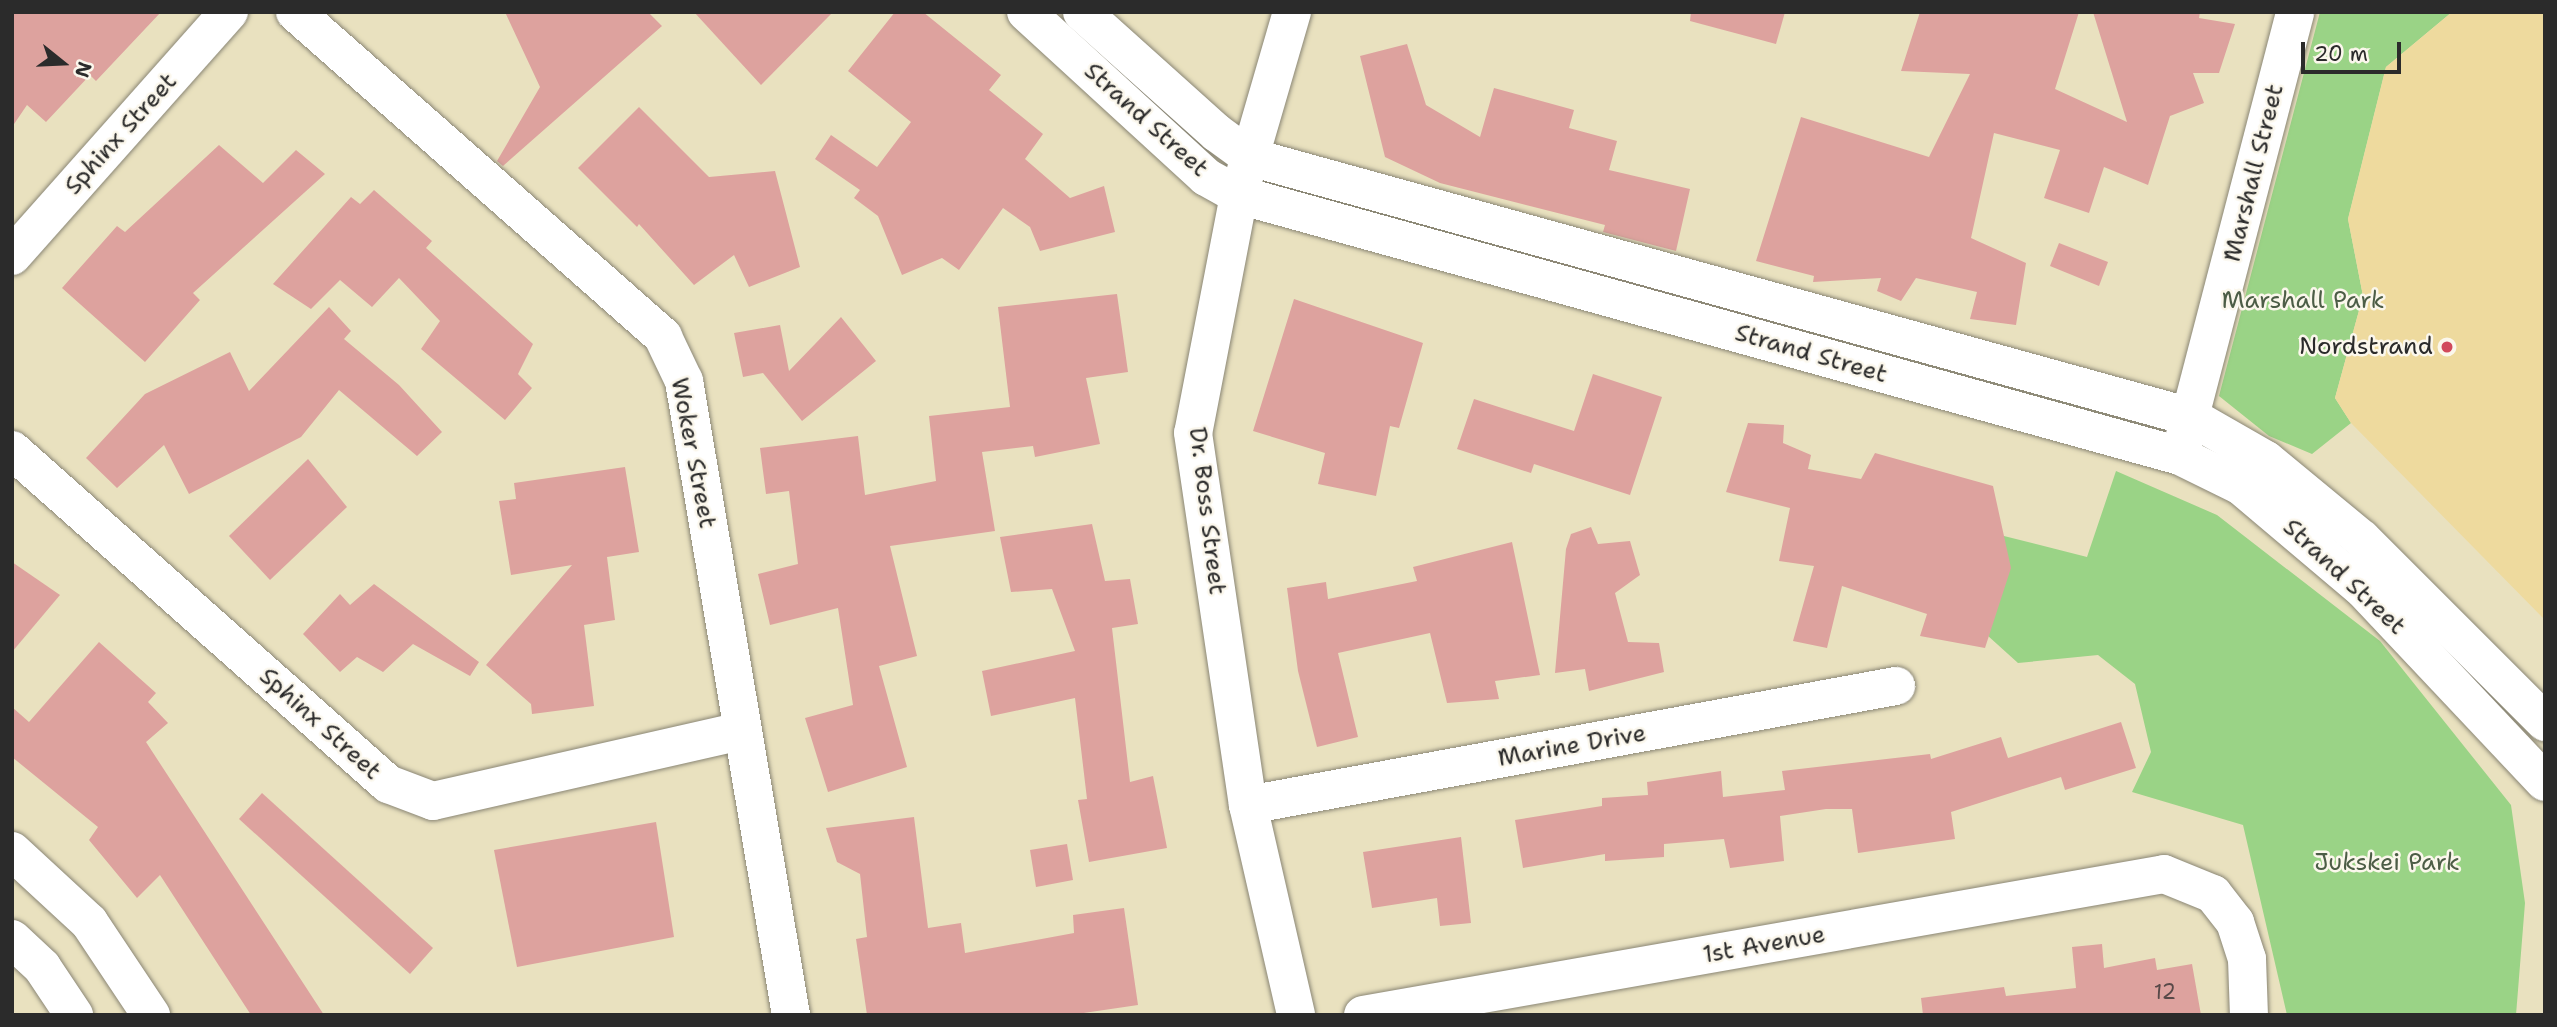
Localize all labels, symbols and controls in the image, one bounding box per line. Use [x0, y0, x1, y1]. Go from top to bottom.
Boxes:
north arrow [28, 28, 98, 98]
scale bar [2305, 28, 2405, 72]
text: 20 m [2314, 40, 2368, 68]
street label: Strand Street [1078, 57, 1214, 183]
text: N [69, 59, 98, 81]
street label: Sphinx Street [59, 67, 183, 201]
street label: Marshall Street [2218, 81, 2290, 265]
park label: Marshall Park [2221, 287, 2385, 315]
street label: Strand Street [1732, 319, 1890, 389]
place label: Nordstrand [2299, 333, 2433, 361]
marker: Nordstrand [2439, 339, 2455, 355]
street label: Woker Street [664, 375, 722, 531]
street label: Dr. Boss Street [1182, 426, 1232, 596]
street label: Strand Street [2277, 513, 2411, 641]
street label: Sphinx Street [253, 662, 387, 786]
street label: Marine Drive [1496, 719, 1648, 773]
park label: Jukskei Park [2314, 849, 2460, 877]
street label: 1st Avenue [1701, 920, 1827, 970]
house number: 12 [2154, 979, 2176, 1005]

